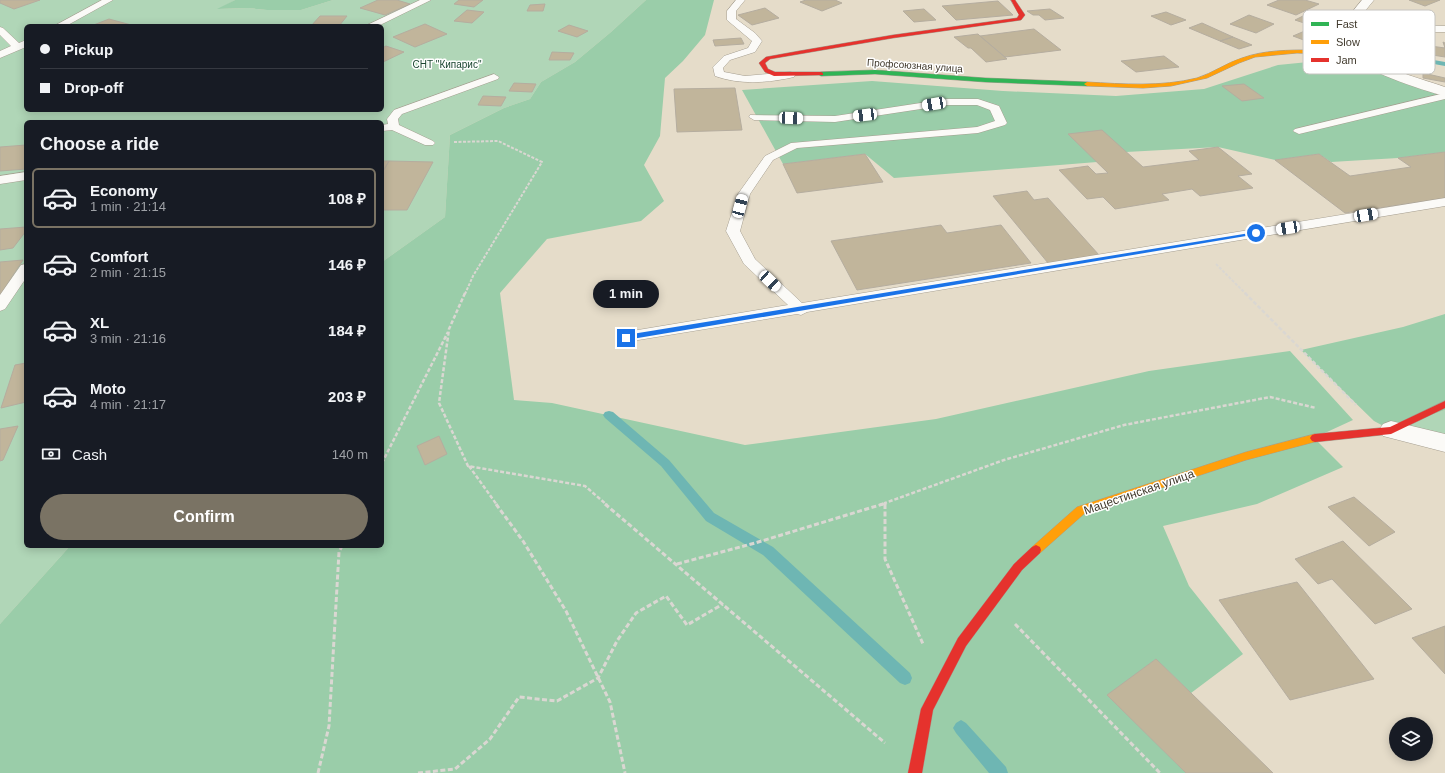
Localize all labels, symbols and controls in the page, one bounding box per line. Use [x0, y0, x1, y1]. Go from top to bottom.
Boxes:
legend [1303, 10, 1435, 74]
text: Fast [1336, 18, 1357, 30]
text: Slow [1336, 36, 1360, 48]
text: Pickup [64, 41, 113, 58]
text: Jam [1336, 54, 1357, 66]
street label: Профсоюзная улица [867, 57, 964, 74]
park label: СНТ "Кипарис" [413, 59, 482, 70]
text: Drop-off [64, 79, 123, 96]
car [921, 96, 947, 112]
car [852, 108, 878, 122]
car [779, 112, 803, 124]
text: Choose a ride [40, 134, 159, 154]
icon: car [42, 180, 78, 216]
text: Economy [90, 182, 158, 199]
text: 108 ₽ [328, 190, 366, 207]
car [731, 193, 749, 219]
text: 1 min · 21:14 [90, 199, 166, 214]
car [1353, 207, 1379, 223]
car [1275, 220, 1301, 236]
route start [1247, 224, 1265, 242]
icon: car [42, 246, 78, 282]
text: Comfort [90, 248, 148, 265]
text: 146 ₽ [328, 256, 366, 273]
text: 2 min · 21:15 [90, 265, 166, 280]
car [757, 268, 783, 294]
callout: 1 min [593, 280, 659, 308]
text: 1 min [609, 286, 643, 301]
icon: car [42, 312, 78, 348]
text: XL [90, 314, 109, 331]
text: 184 ₽ [328, 322, 366, 339]
route end [617, 329, 635, 347]
text: 3 min · 21:16 [90, 331, 166, 346]
icon: car [42, 378, 78, 414]
text: Moto [90, 380, 126, 397]
text: 203 ₽ [328, 388, 366, 405]
text: 4 min · 21:17 [90, 397, 166, 412]
icon: cash [40, 443, 62, 465]
text: Cash [72, 446, 107, 463]
text: 140 m [332, 447, 368, 462]
street label: Мацестинская улица [1082, 466, 1196, 518]
button: Confirm [40, 494, 368, 540]
map controls [1389, 717, 1433, 761]
button: layers [1389, 717, 1433, 761]

